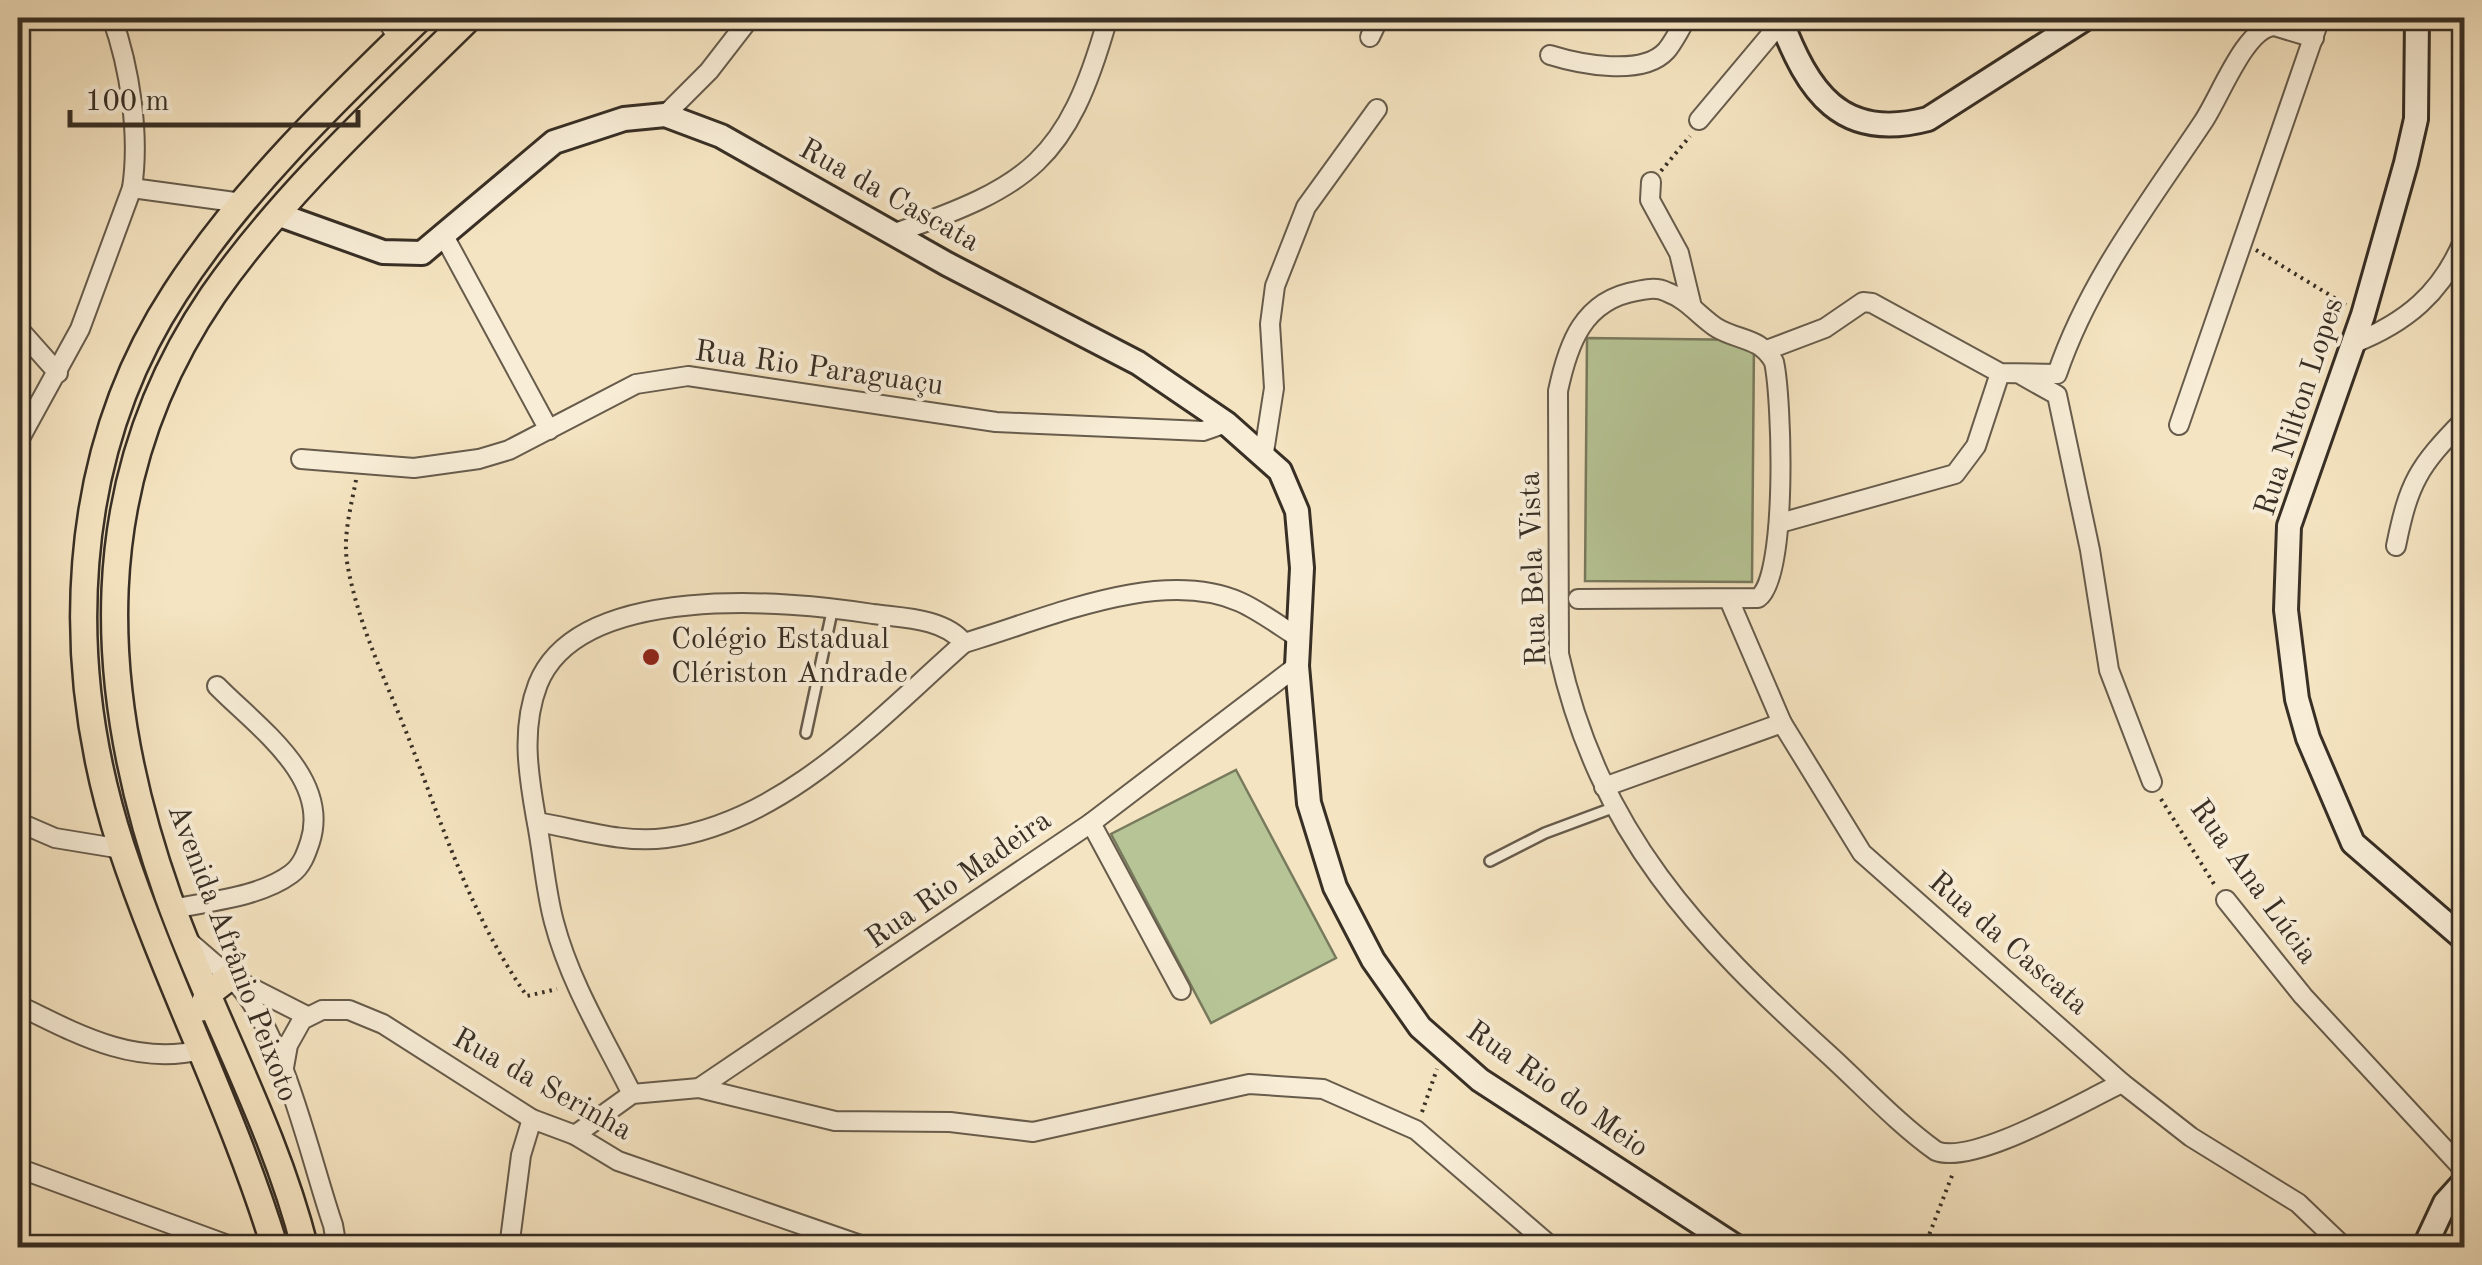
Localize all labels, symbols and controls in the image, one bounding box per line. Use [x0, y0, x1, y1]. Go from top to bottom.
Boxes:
scale bar [70, 65, 358, 127]
text: 100 m [85, 87, 169, 117]
street label: Rua da Cascata [794, 134, 984, 258]
street label: Rua Nilton Lopes [2251, 294, 2349, 520]
street label: Rua Rio Paraguaçu [693, 337, 945, 401]
street label: Rua Bela Vista [1516, 471, 1552, 667]
place label: Colégio Estadual Clériston Andrade [671, 625, 908, 689]
marker: Colégio Estadual Clériston Andrade [640, 646, 662, 668]
street label: Rua Ana Lúcia [2184, 794, 2323, 970]
street label: Avenida Afrânio Peixoto [161, 800, 303, 1106]
street label: Rua Rio Madeira [861, 805, 1057, 955]
street label: Rua da Cascata [1922, 867, 2094, 1021]
street label: Rua Rio do Meio [1461, 1016, 1653, 1164]
street label: Rua da Serinha [447, 1023, 637, 1147]

